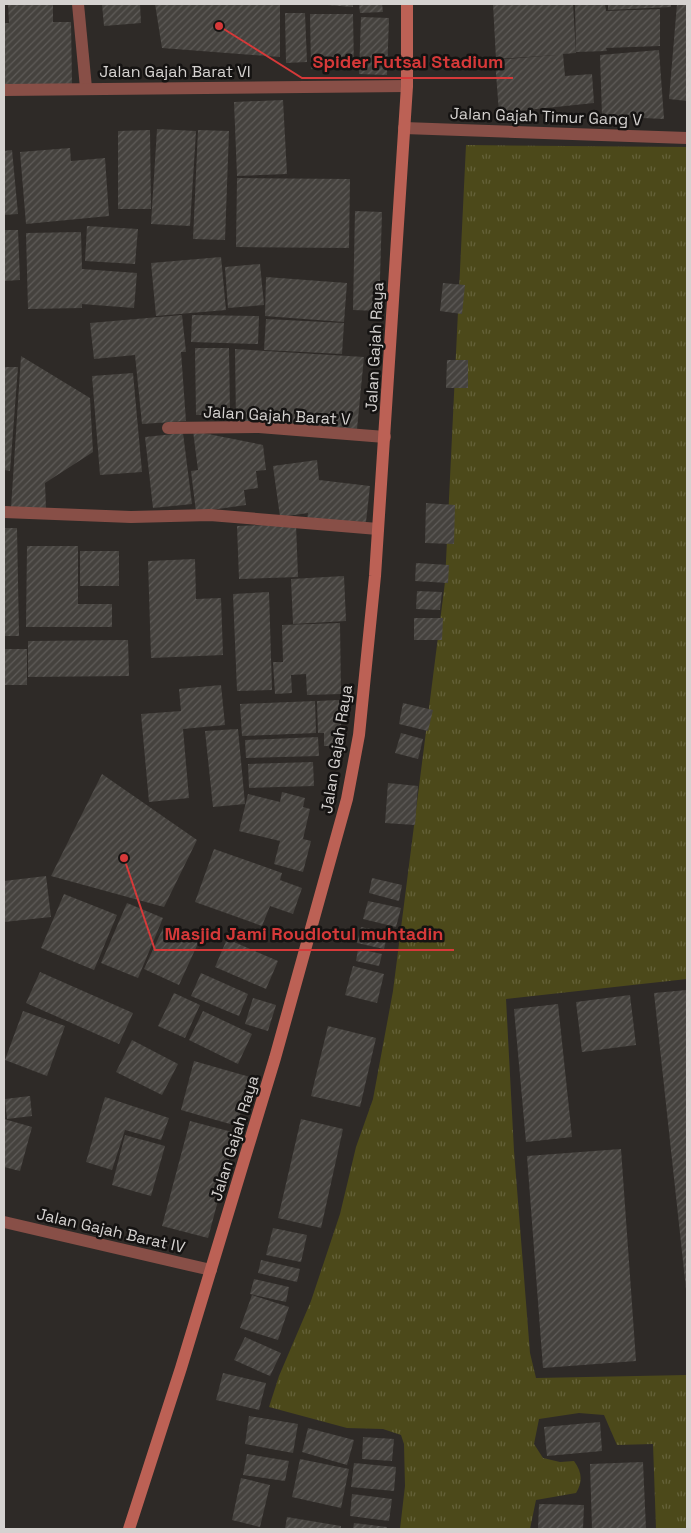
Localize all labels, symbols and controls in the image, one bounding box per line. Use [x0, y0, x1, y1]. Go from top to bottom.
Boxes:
callout: Spider Futsal Stadium [302, 45, 513, 78]
text: Spider Futsal Stadium [313, 50, 503, 73]
street label: Jalan Gajah Barat VI [99, 61, 251, 82]
street label: Jalan Gajah Timur Gang V [450, 103, 642, 130]
street label: Jalan Gajah Raya [361, 281, 388, 413]
street label: Jalan Gajah Barat V [203, 401, 351, 430]
street label: Jalan Gajah Raya [316, 683, 357, 815]
callout: Masjid Jami Roudlotul muhtadin [155, 917, 454, 950]
text: Masjid Jami Roudlotul muhtadin [165, 922, 443, 945]
street label: Jalan Gajah Raya [205, 1073, 264, 1204]
street label: Jalan Gajah Barat IV [35, 1203, 187, 1258]

